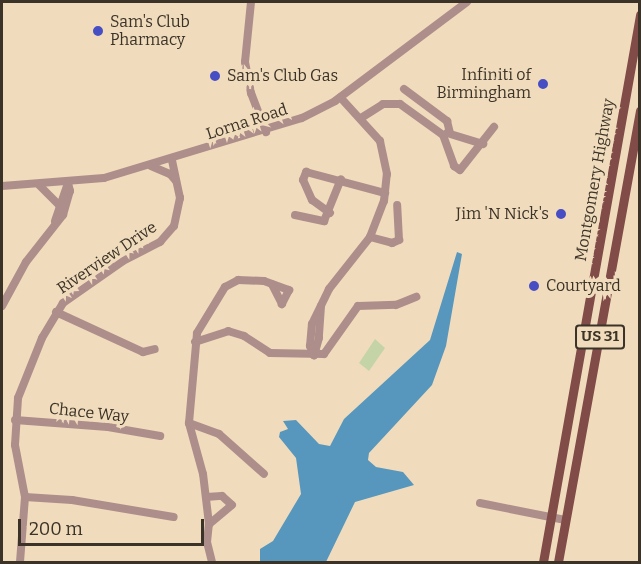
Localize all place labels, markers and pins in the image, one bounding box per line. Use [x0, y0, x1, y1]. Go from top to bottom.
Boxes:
place label: Sam's Club Pharmacy [110, 12, 190, 50]
marker: Sam's Club Pharmacy [91, 24, 105, 38]
place label: Infiniti of Birmingham [437, 65, 531, 103]
place label: Sam's Club Gas [227, 66, 338, 86]
marker: Sam's Club Gas [208, 69, 222, 83]
marker: Infiniti of Birmingham [536, 77, 550, 91]
place label: Jim 'N Nick's [456, 204, 549, 224]
marker: Jim 'N Nick's [554, 207, 568, 221]
place label: Courtyard [546, 276, 621, 296]
marker: Courtyard [527, 279, 541, 293]

